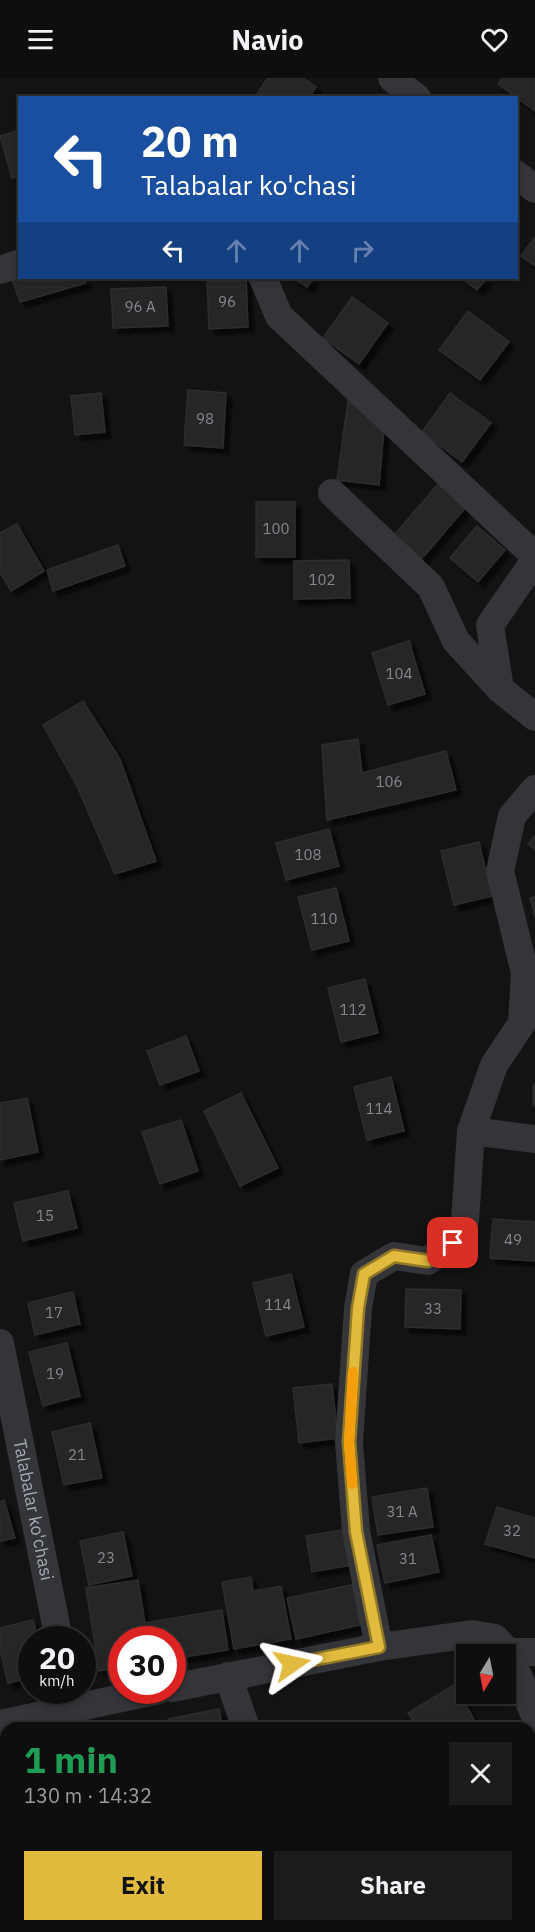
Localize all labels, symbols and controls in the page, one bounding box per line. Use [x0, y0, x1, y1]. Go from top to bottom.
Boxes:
text: Navio [231, 22, 304, 57]
icon: menu [24, 23, 57, 56]
icon: heart [478, 23, 511, 56]
text: 20 m [141, 114, 239, 169]
icon: left [42, 120, 120, 198]
text: Talabalar ko'chasi [141, 167, 356, 202]
icon: left [157, 234, 190, 267]
icon: ahead [220, 234, 253, 267]
icon: ahead [283, 234, 316, 267]
icon: right [346, 234, 379, 267]
house number: 96 [218, 292, 236, 311]
house number: 96 А [124, 297, 156, 316]
house number: 98 [196, 409, 214, 428]
house number: 100 [262, 519, 290, 538]
house number: 102 [308, 570, 336, 589]
house number: 104 [385, 664, 413, 683]
house number: 106 [375, 772, 403, 791]
house number: 108 [294, 845, 322, 864]
house number: 110 [310, 909, 338, 928]
house number: 112 [339, 1000, 367, 1019]
house number: 114 [365, 1099, 393, 1118]
house number: 15 [36, 1206, 54, 1225]
pin [427, 1217, 478, 1268]
icon: arrive [436, 1226, 469, 1259]
house number: 49 [504, 1230, 522, 1249]
house number: 114 [264, 1295, 292, 1314]
house number: 33 [424, 1299, 442, 1318]
house number: 17 [45, 1303, 63, 1322]
house number: 19 [46, 1364, 64, 1383]
street label: Talabalar ko'chasi [8, 1437, 59, 1582]
house number: 21 [68, 1445, 86, 1464]
house number: 31 А [386, 1502, 418, 1521]
house number: 32 [503, 1521, 521, 1540]
house number: 23 [97, 1548, 115, 1567]
house number: 31 [399, 1549, 417, 1568]
speed limit sign: 30 [108, 1626, 186, 1704]
position arrow [260, 1632, 324, 1696]
text: 20 [39, 1638, 75, 1677]
north arrow [456, 1644, 516, 1704]
map controls [456, 1644, 516, 1704]
text: km/h [39, 1671, 75, 1690]
text: 1 min [24, 1736, 118, 1783]
button: close [449, 1742, 512, 1805]
text: 130 m · 14:32 [24, 1782, 152, 1809]
button: Exit [24, 1851, 262, 1920]
button: Share [274, 1851, 512, 1920]

